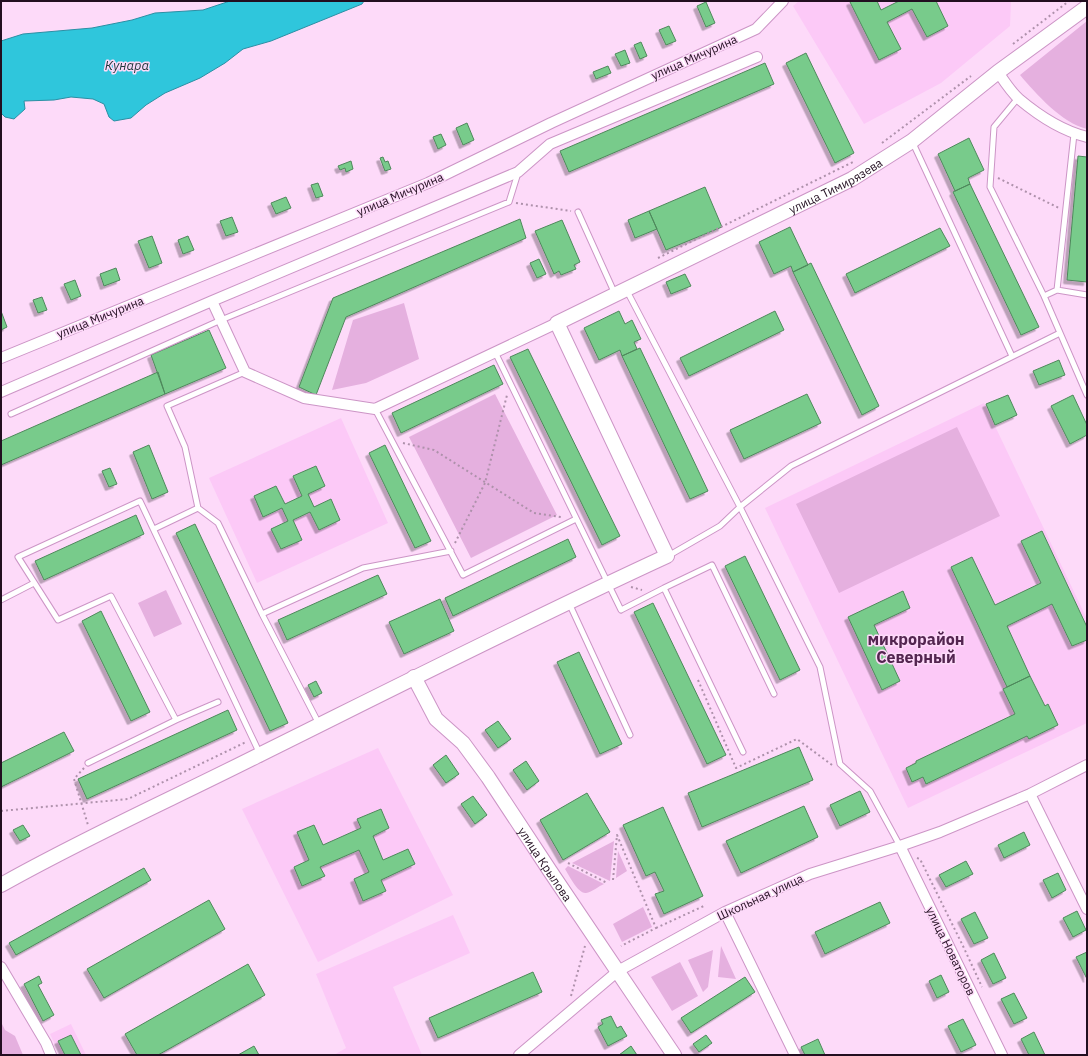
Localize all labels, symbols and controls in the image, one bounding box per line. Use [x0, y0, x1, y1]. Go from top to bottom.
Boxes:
street label: улица Мичурина [649, 31, 740, 83]
water label: Кунара [105, 57, 149, 74]
street label: улица Тимирязева [786, 154, 885, 216]
street label: улица Мичурина [354, 169, 446, 219]
street label: улица Мичурина [54, 292, 146, 341]
district label: микрорайон Северный [867, 629, 965, 667]
street label: улица Крылова [515, 824, 576, 905]
street label: Школьная улица [714, 870, 806, 924]
street label: улица Новаторов [923, 904, 979, 998]

